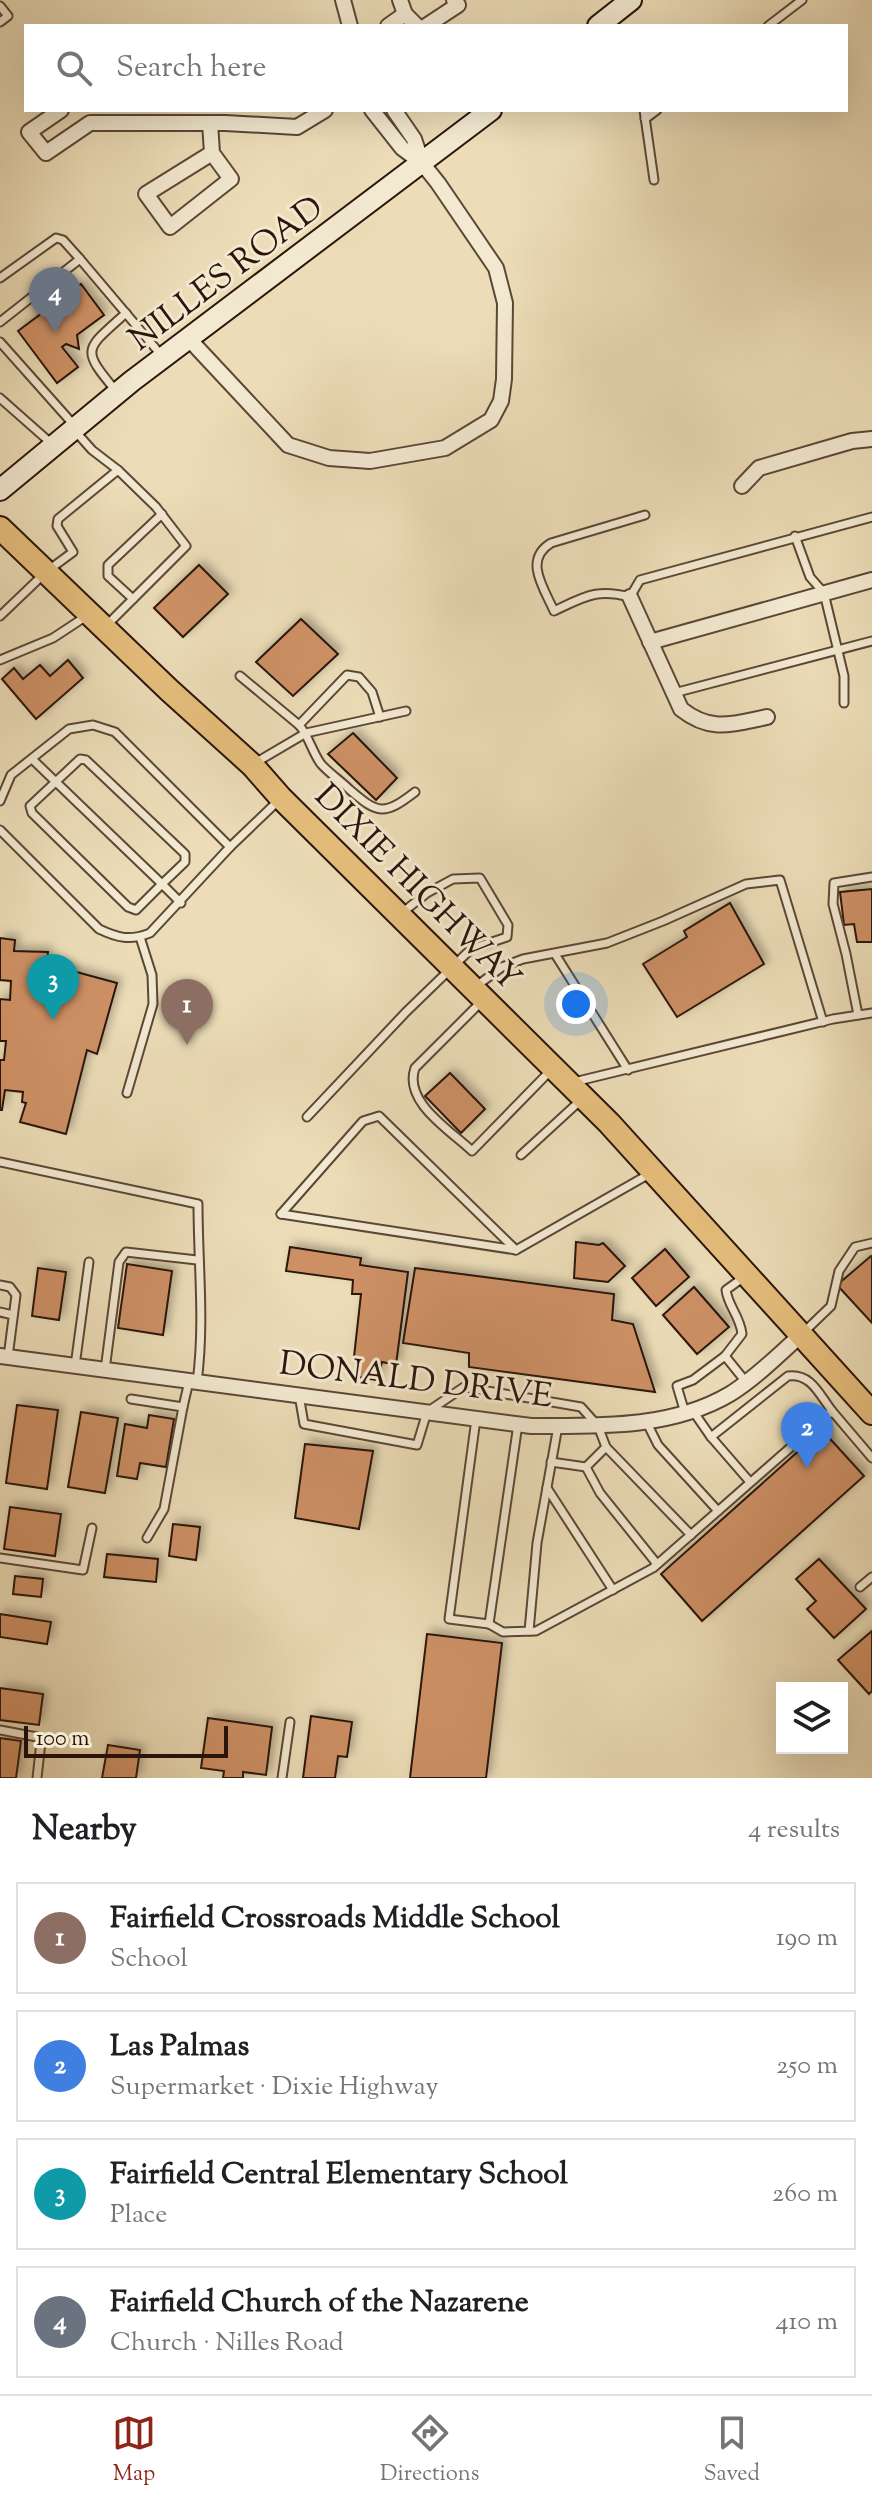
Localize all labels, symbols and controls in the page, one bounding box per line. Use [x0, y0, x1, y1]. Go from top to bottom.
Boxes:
search box [24, 24, 848, 112]
icon: search [52, 46, 96, 90]
text: Search here [116, 47, 266, 90]
street label: NILLES ROAD [119, 185, 335, 364]
pin: 4 [29, 267, 81, 333]
street label: DIXIE HIGHWAY [302, 774, 531, 1003]
pin: 3 [27, 954, 79, 1020]
pin: 1 [161, 979, 213, 1045]
your location [556, 984, 596, 1024]
street label: DONALD DRIVE [276, 1340, 555, 1423]
pin: 2 [781, 1402, 833, 1468]
map controls [776, 1682, 848, 1754]
button: layers [776, 1682, 848, 1754]
scale bar [24, 1722, 228, 1758]
text: 100 m [36, 1724, 89, 1756]
text: Nearby [32, 1806, 137, 1855]
text: 4 results [748, 1812, 840, 1849]
text: Fairfield Crossroads Middle School [110, 1898, 560, 1941]
text: 1 [56, 1920, 64, 1957]
text: 190 m [776, 1920, 838, 1957]
text: School [110, 1941, 188, 1978]
text: Las Palmas [110, 2026, 249, 2069]
text: 2 [54, 2048, 66, 2085]
text: 250 m [776, 2048, 838, 2085]
text: Supermarket · Dixie Highway [110, 2069, 438, 2106]
text: Fairfield Central Elementary School [110, 2154, 568, 2197]
text: 3 [55, 2176, 65, 2213]
text: 260 m [772, 2176, 838, 2213]
text: Place [110, 2197, 167, 2234]
text: Fairfield Church of the Nazarene [110, 2282, 529, 2325]
text: 4 [53, 2304, 67, 2341]
text: 410 m [776, 2304, 838, 2341]
text: Church · Nilles Road [110, 2325, 344, 2362]
tab: Map [112, 2411, 156, 2491]
tab: Directions [380, 2411, 479, 2491]
tab: Saved [703, 2411, 760, 2491]

